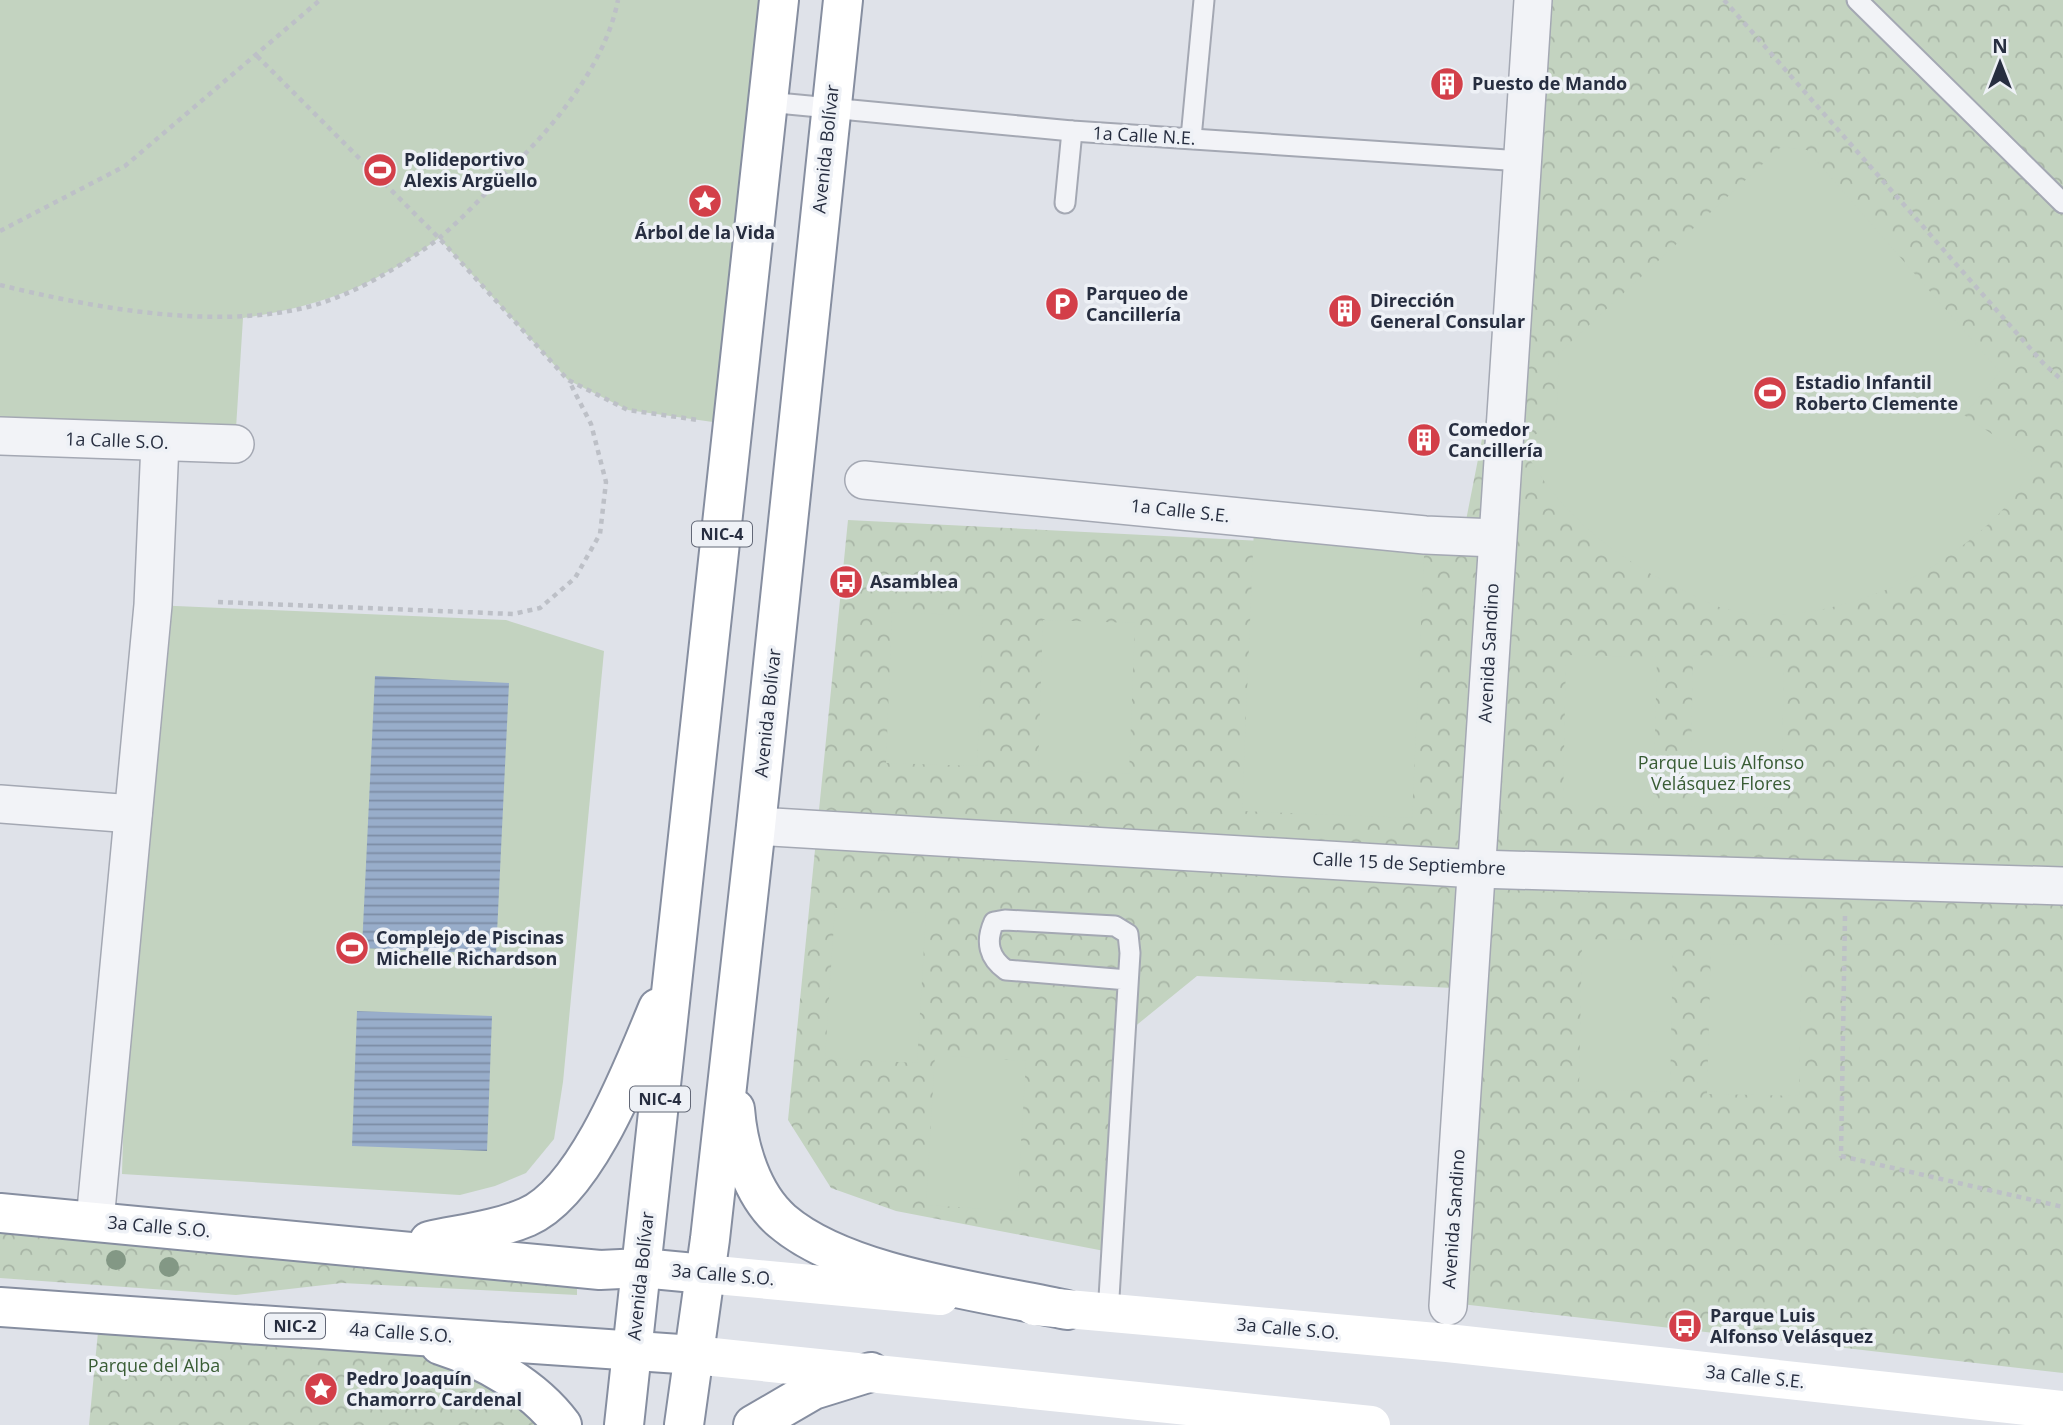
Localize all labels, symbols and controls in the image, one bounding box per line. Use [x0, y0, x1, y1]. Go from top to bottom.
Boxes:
north arrow [1965, 28, 2035, 98]
text: N [1992, 33, 2008, 59]
building icon: Puesto de Mando [1428, 65, 1466, 103]
place label: Puesto de Mando [1472, 71, 1627, 95]
street label: Avenida Bolívar [806, 83, 844, 215]
street label: 1a Calle N.E. [1092, 120, 1196, 150]
place label: Polideportivo Alexis Argüello [404, 147, 537, 192]
sports icon: Polideportivo Alexis Argüello [361, 151, 399, 189]
place icon: Árbol de la Vida [686, 182, 724, 220]
place label: Árbol de la Vida [635, 220, 775, 244]
place label: Parqueo de Cancillería [1086, 281, 1188, 326]
parking icon: Parqueo de Cancillería [1043, 285, 1081, 323]
place label: Dirección General Consular [1370, 288, 1525, 333]
building icon: Dirección General Consular [1326, 292, 1364, 330]
place label: Estadio Infantil Roberto Clemente [1795, 370, 1958, 415]
sports icon: Estadio Infantil Roberto Clemente [1751, 374, 1789, 412]
place label: Comedor Cancillería [1448, 417, 1543, 462]
building icon: Comedor Cancillería [1405, 421, 1443, 459]
street label: 1a Calle S.O. [65, 426, 169, 454]
street label: 1a Calle S.E. [1129, 493, 1231, 527]
road number: NIC-4 [692, 522, 752, 547]
bus stop icon: Asamblea [827, 563, 865, 601]
place label: Asamblea [870, 569, 958, 593]
street label: Avenida Sandino [1472, 582, 1504, 724]
street label: Avenida Bolívar [748, 647, 786, 779]
park label: Parque Luis Alfonso Velásquez Flores [1638, 750, 1804, 795]
street label: Calle 15 de Septiembre [1312, 846, 1506, 880]
place label: Complejo de Piscinas Michelle Richardson [376, 925, 564, 970]
sports icon: Complejo de Piscinas Michelle Richardson [333, 929, 371, 967]
road number: NIC-4 [630, 1086, 690, 1112]
street label: Avenida Sandino [1436, 1148, 1470, 1290]
street label: 3a Calle S.O. [106, 1210, 212, 1242]
street label: Avenida Bolívar [621, 1210, 659, 1342]
street label: 3a Calle S.O. [670, 1258, 776, 1290]
place label: Parque Luis Alfonso Velásquez [1710, 1303, 1873, 1348]
bus stop icon: Parque Luis Alfonso Velásquez [1666, 1307, 1704, 1345]
street label: 3a Calle S.O. [1235, 1312, 1341, 1344]
road number: NIC-2 [265, 1314, 325, 1338]
street label: 4a Calle S.O. [349, 1316, 454, 1348]
park label: Parque del Alba [88, 1353, 220, 1377]
street label: 3a Calle S.E. [1704, 1359, 1806, 1393]
place label: Pedro Joaquín Chamorro Cardenal [346, 1366, 522, 1411]
place icon: Pedro Joaquín Chamorro Cardenal [302, 1370, 340, 1408]

